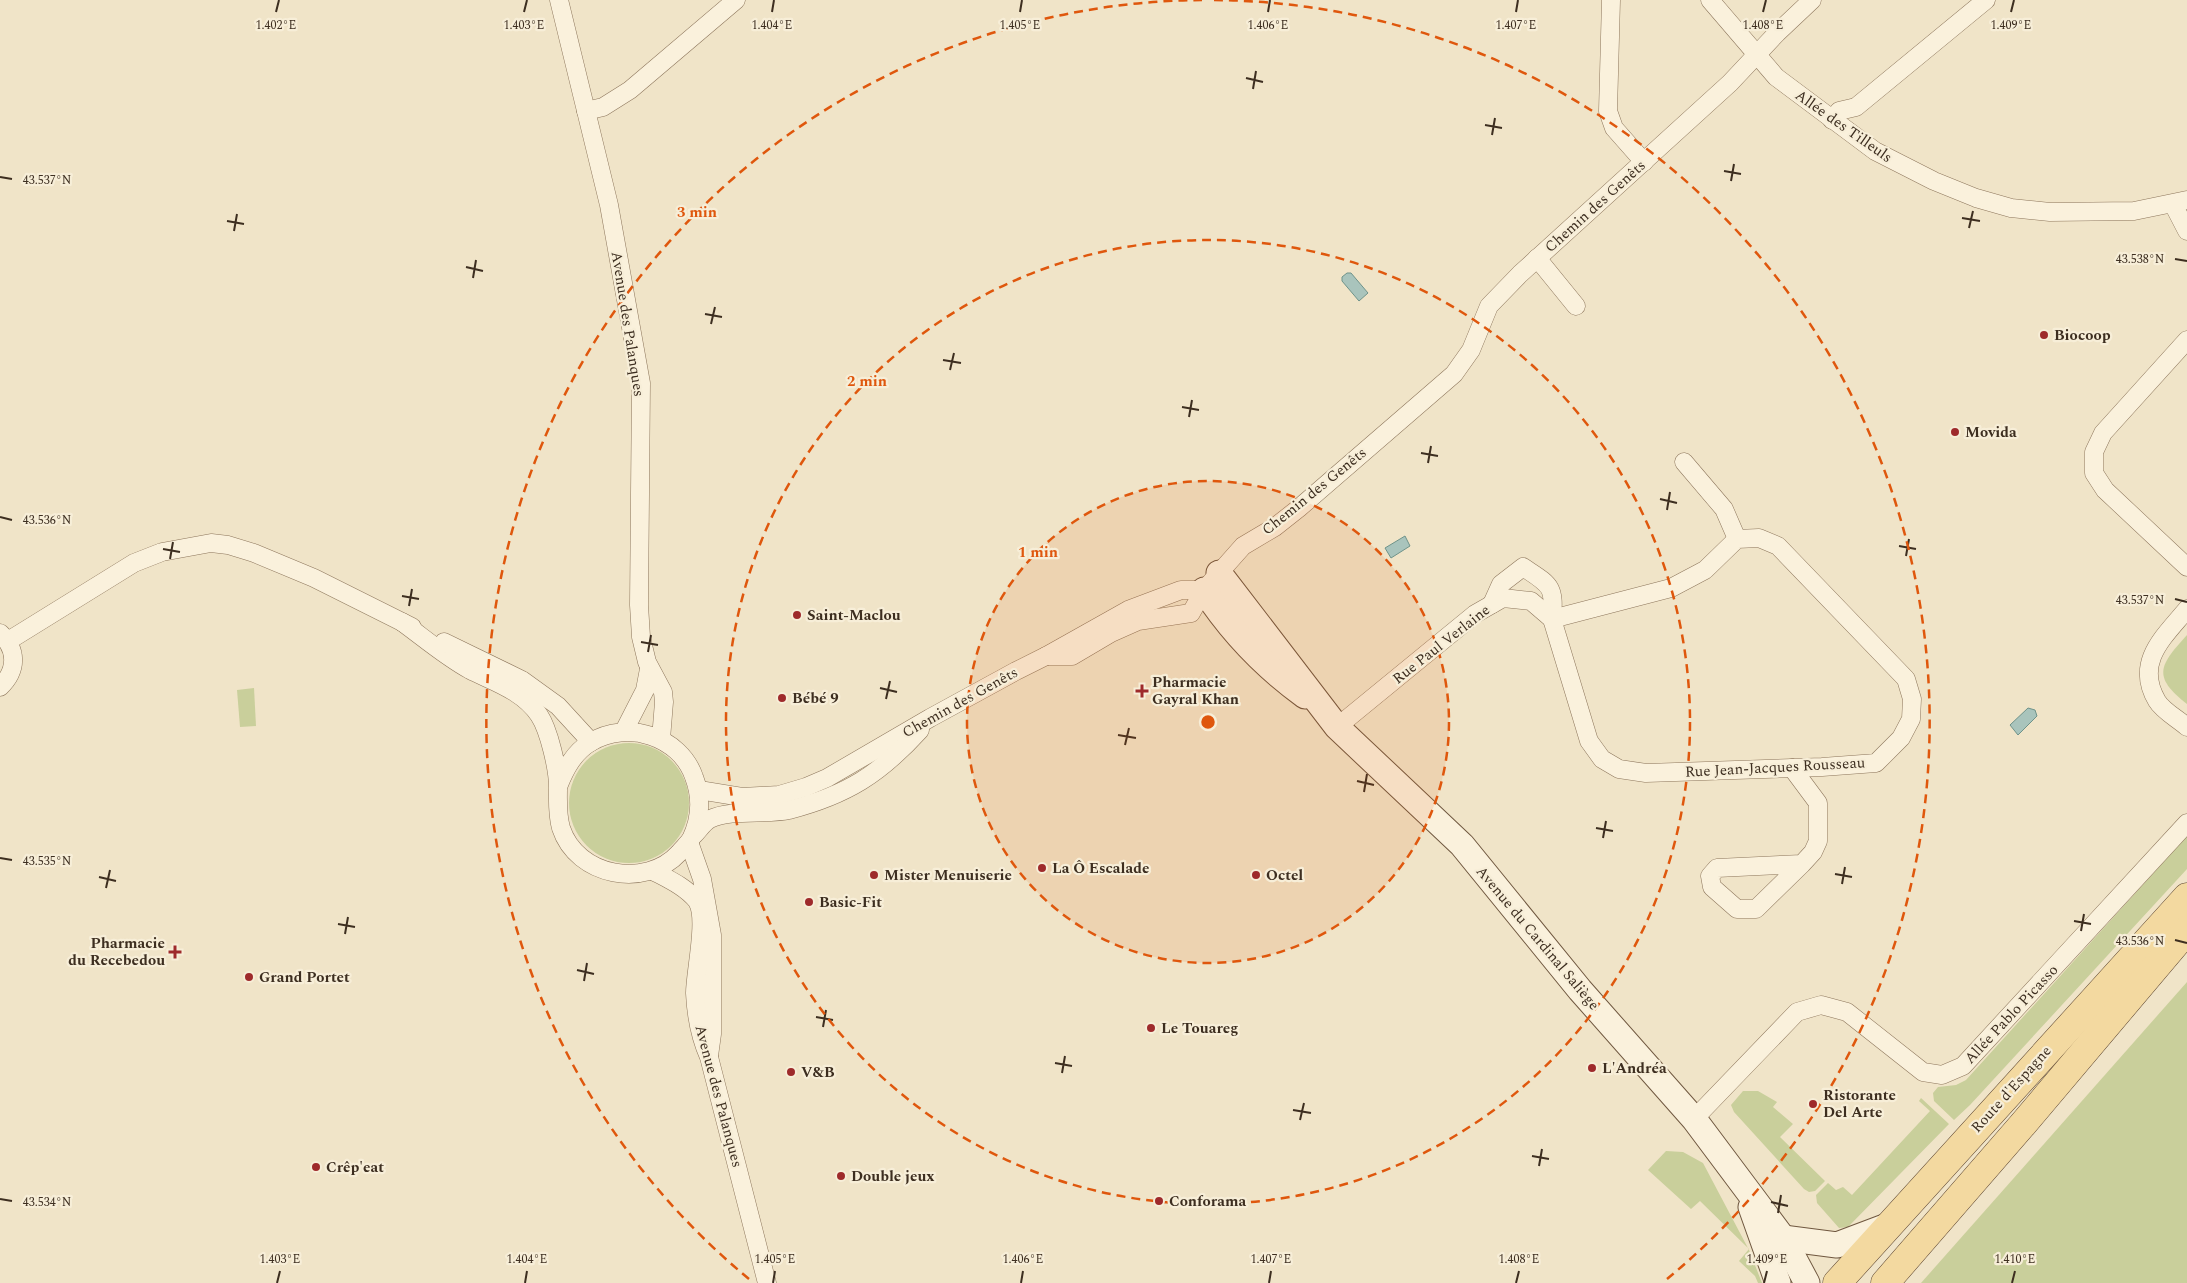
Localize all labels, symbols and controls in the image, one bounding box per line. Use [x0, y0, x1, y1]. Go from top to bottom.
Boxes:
text: 1.402°E [256, 16, 296, 35]
text: 1.403°E [504, 16, 544, 35]
text: 1.404°E [752, 16, 792, 35]
text: 1.405°E [1000, 16, 1040, 35]
text: 1.406°E [1248, 16, 1288, 35]
text: 1.407°E [1496, 16, 1536, 35]
text: 1.408°E [1743, 16, 1783, 35]
text: 1.409°E [1991, 16, 2031, 35]
street label: Allée des Tilleuls [1790, 84, 1897, 169]
street label: Chemin des Genêts [1540, 155, 1651, 258]
text: 43.537°N [23, 171, 71, 190]
text: 3 min [677, 201, 717, 224]
street label: Avenue des Palanques [605, 250, 650, 398]
text: 43.538°N [2116, 250, 2164, 269]
place label: Biocoop [2054, 324, 2111, 347]
marker: Biocoop [2038, 329, 2050, 341]
text: 2 min [847, 370, 887, 393]
place label: Movida [1965, 421, 2017, 444]
marker: Movida [1949, 426, 1961, 438]
street label: Chemin des Genêts [1257, 442, 1372, 541]
text: 43.536°N [23, 511, 71, 530]
text: 1 min [1018, 541, 1058, 564]
text: 43.537°N [2116, 591, 2164, 610]
street label: Rue Paul Verlaine [1388, 599, 1495, 690]
place label: Saint-Maclou [807, 604, 901, 627]
marker: Saint-Maclou [791, 609, 803, 621]
street label: Chemin des Genêts [898, 661, 1022, 744]
place label: Pharmacie Gayral Khan [1152, 671, 1239, 711]
marker: Pharmacie Gayral Khan [1136, 685, 1148, 697]
place label: Bébé 9 [792, 687, 839, 710]
marker: Bébé 9 [776, 692, 788, 704]
centre of rings [1199, 713, 1217, 731]
street label: Rue Jean-Jacques Rousseau [1684, 751, 1866, 784]
text: 43.535°N [23, 852, 71, 871]
place label: La Ô Escalade [1052, 857, 1149, 880]
street label: Avenue du Cardinal Saliège [1470, 861, 1605, 1016]
marker: La Ô Escalade [1036, 862, 1048, 874]
place label: Mister Menuiserie [884, 864, 1012, 887]
place label: Octel [1266, 864, 1303, 887]
marker: Mister Menuiserie [868, 869, 880, 881]
marker: Octel [1250, 869, 1262, 881]
place label: Basic-Fit [819, 891, 882, 914]
marker: Basic-Fit [803, 896, 815, 908]
place label: Pharmacie du Recebedou [68, 932, 165, 972]
text: 43.536°N [2116, 932, 2164, 951]
marker: Pharmacie du Recebedou [169, 946, 181, 958]
street label: Allée Pablo Picasso [1959, 959, 2064, 1069]
place label: Grand Portet [259, 966, 350, 989]
marker: Grand Portet [243, 971, 255, 983]
place label: Le Touareg [1161, 1017, 1238, 1040]
street label: Avenue des Palanques [688, 1022, 749, 1170]
marker: Le Touareg [1145, 1022, 1157, 1034]
street label: Route d'Espagne [1966, 1040, 2057, 1138]
place label: L'Andréa [1602, 1057, 1667, 1080]
place label: V&B [801, 1061, 835, 1084]
marker: L'Andréa [1586, 1062, 1598, 1074]
marker: V&B [785, 1066, 797, 1078]
place label: Ristorante Del Arte [1823, 1084, 1896, 1124]
marker: Ristorante Del Arte [1807, 1098, 1819, 1110]
place label: Crêp'eat [326, 1156, 384, 1179]
marker: Crêp'eat [310, 1161, 322, 1173]
place label: Double jeux [851, 1165, 934, 1188]
marker: Double jeux [835, 1170, 847, 1182]
place label: Conforama [1169, 1190, 1246, 1213]
text: 43.534°N [23, 1193, 71, 1212]
marker: Conforama [1153, 1195, 1165, 1207]
text: 1.403°E [260, 1250, 300, 1269]
text: 1.404°E [507, 1250, 547, 1269]
text: 1.405°E [755, 1250, 795, 1269]
text: 1.406°E [1003, 1250, 1043, 1269]
text: 1.407°E [1251, 1250, 1291, 1269]
text: 1.408°E [1499, 1250, 1539, 1269]
text: 1.409°E [1747, 1250, 1787, 1269]
text: 1.410°E [1995, 1250, 2035, 1269]

